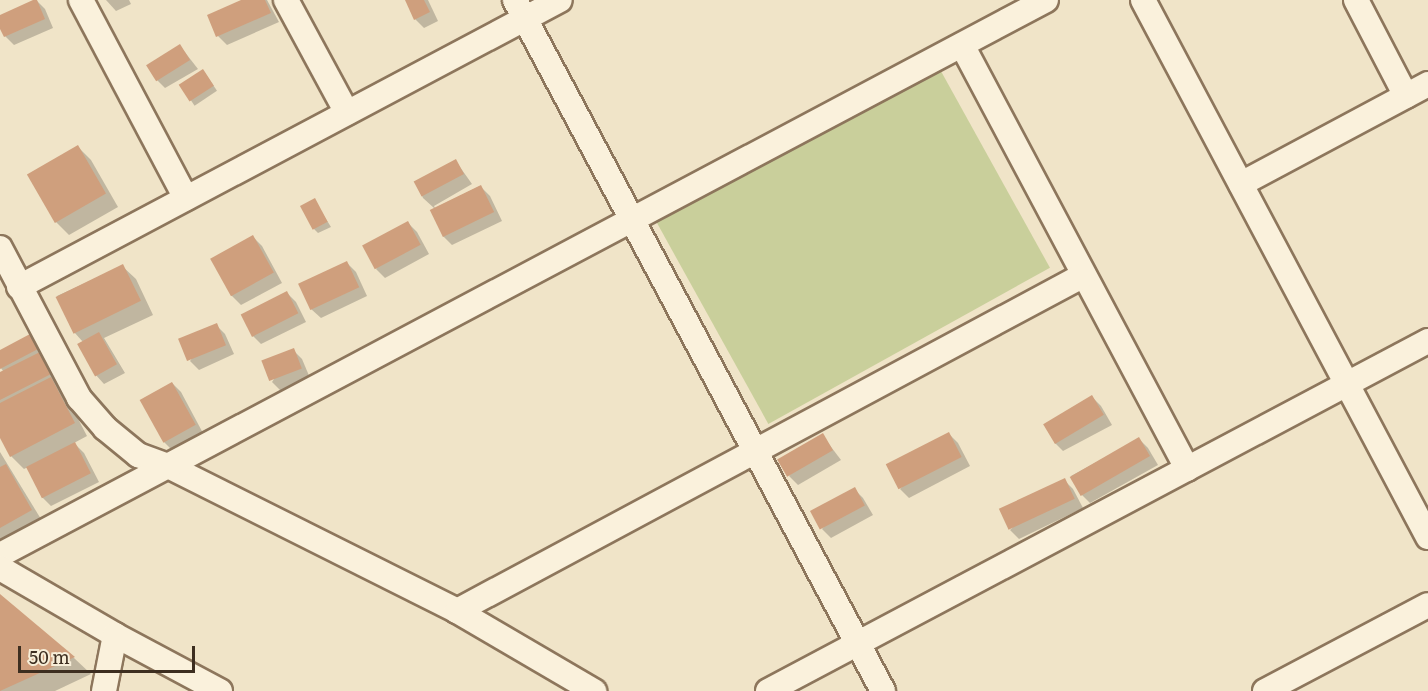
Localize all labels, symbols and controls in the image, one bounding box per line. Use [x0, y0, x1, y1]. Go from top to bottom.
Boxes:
scale bar [21, 634, 198, 672]
text: 50 m [29, 643, 70, 670]

